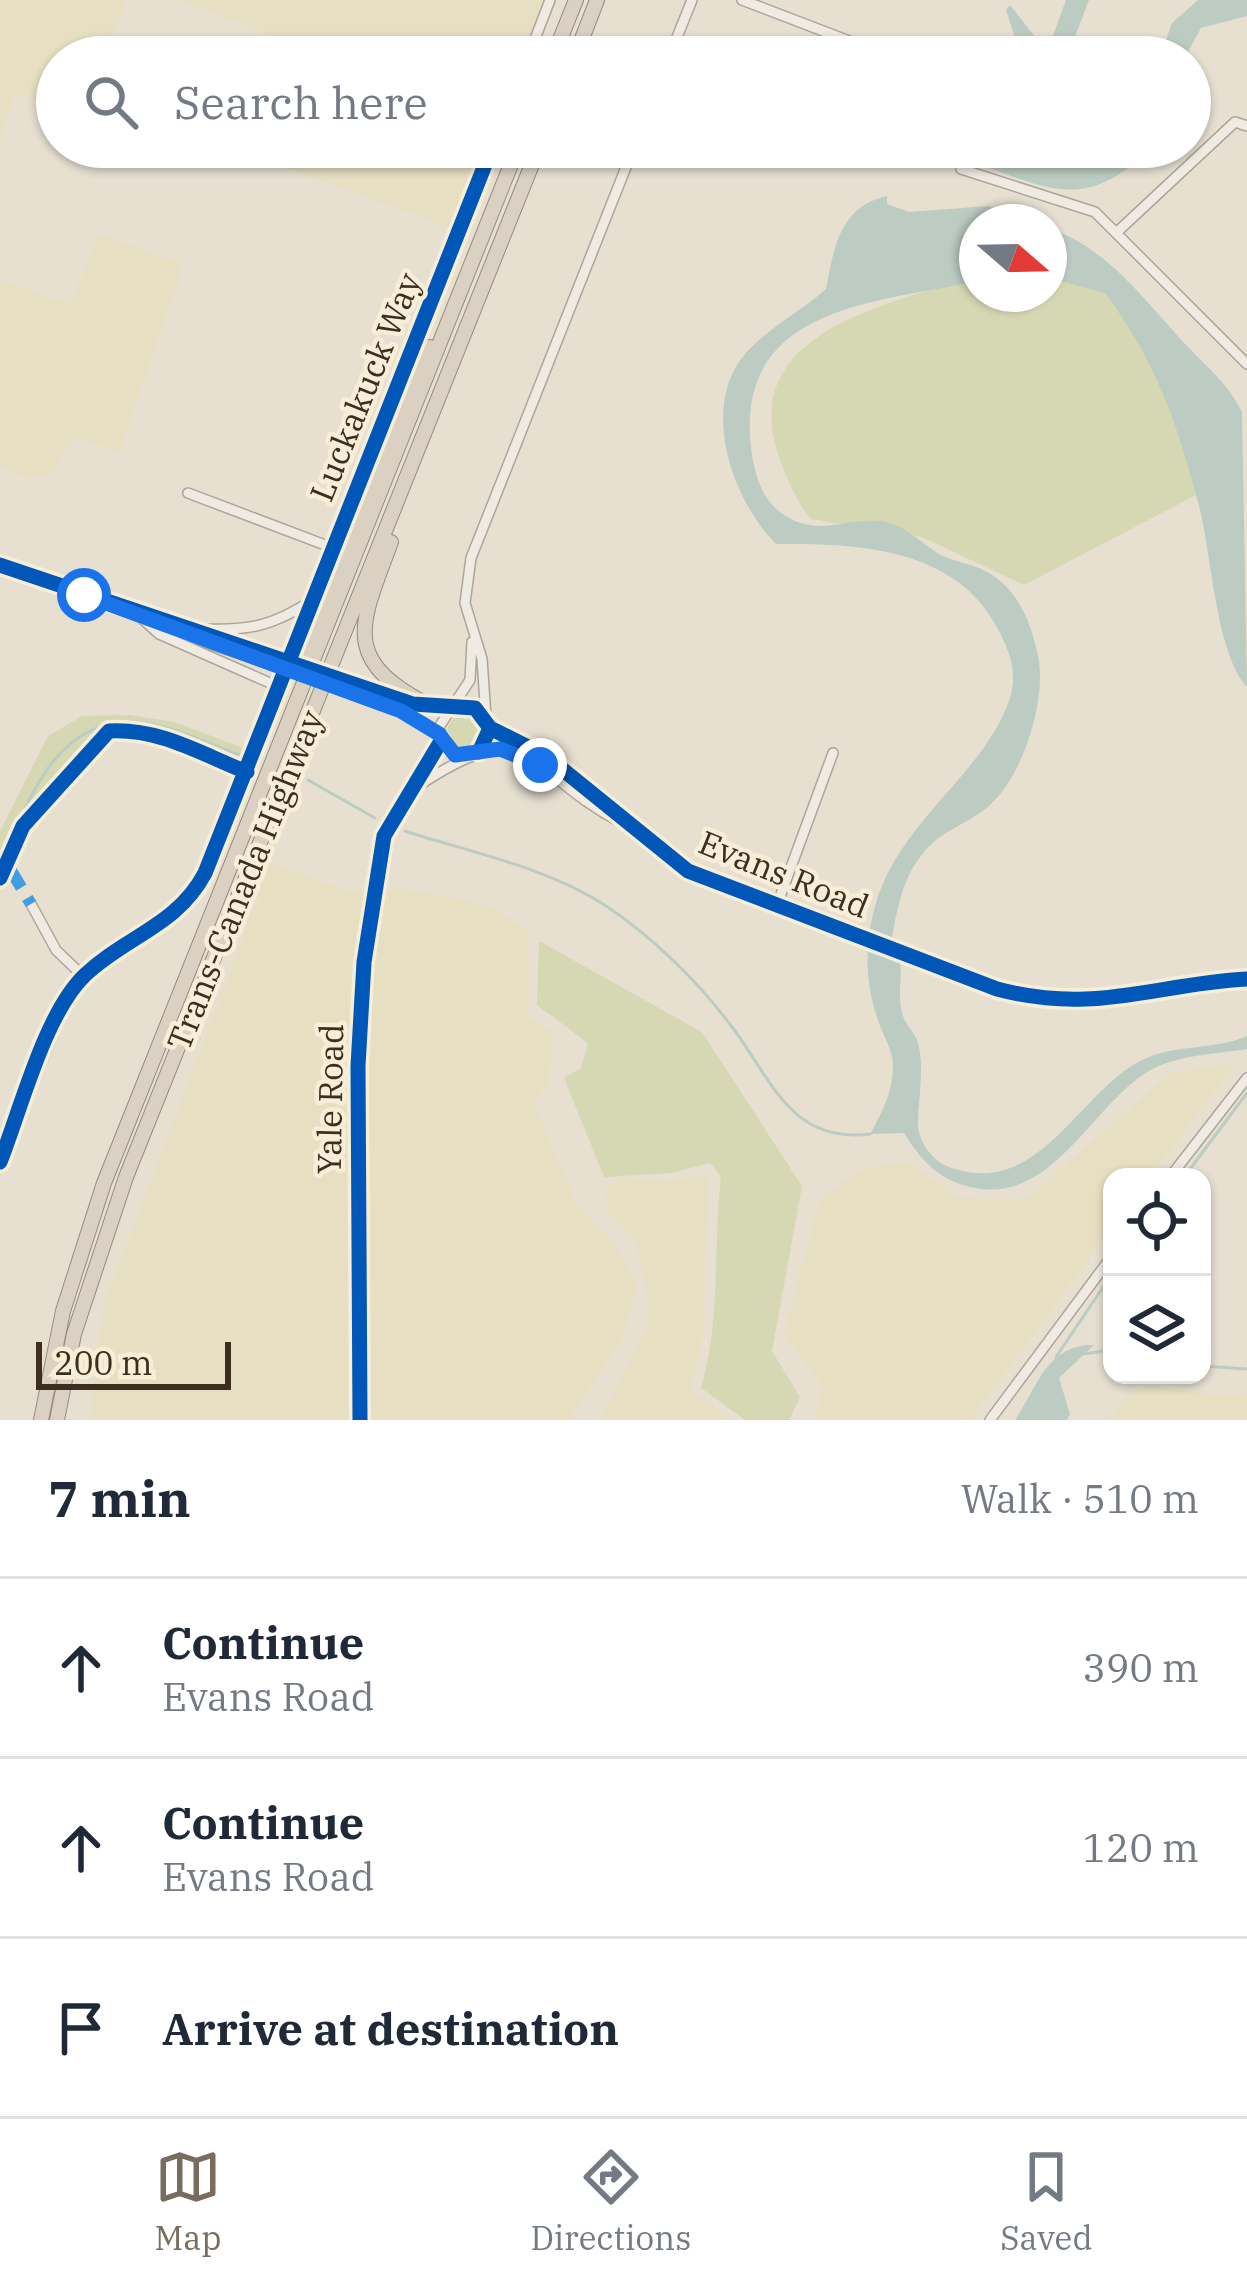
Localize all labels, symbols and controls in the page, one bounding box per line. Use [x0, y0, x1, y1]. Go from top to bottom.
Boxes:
search box [36, 36, 1211, 168]
icon: search [78, 69, 144, 135]
text: Search here [174, 73, 428, 131]
north arrow [959, 204, 1067, 312]
street label: Luckakuck Way [299, 266, 430, 507]
route start [57, 568, 111, 622]
street label: Trans-Canada Highway [157, 703, 333, 1056]
route end [513, 738, 567, 792]
street label: Evans Road [693, 820, 876, 927]
street label: Yale Road [307, 1023, 352, 1175]
map controls [1103, 1168, 1211, 1384]
button: locate [1103, 1168, 1211, 1276]
button: layers [1103, 1276, 1211, 1384]
scale bar [36, 1336, 231, 1389]
text: 200 m [54, 1341, 153, 1384]
text: 7 min [48, 1465, 191, 1531]
text: Walk · 510 m [961, 1473, 1199, 1524]
text: Continue [162, 1613, 364, 1671]
icon: ahead [48, 1635, 114, 1701]
text: 390 m [1083, 1642, 1199, 1693]
text: Evans Road [162, 1671, 374, 1722]
text: Continue [162, 1793, 364, 1851]
icon: ahead [48, 1815, 114, 1881]
text: 120 m [1083, 1822, 1199, 1873]
text: Evans Road [162, 1851, 374, 1902]
icon: arrive [48, 1995, 114, 2061]
text: Arrive at destination [162, 1999, 619, 2057]
tab: Map [154, 2144, 221, 2259]
tab: Directions [530, 2144, 691, 2259]
tab: Saved [1000, 2144, 1093, 2259]

